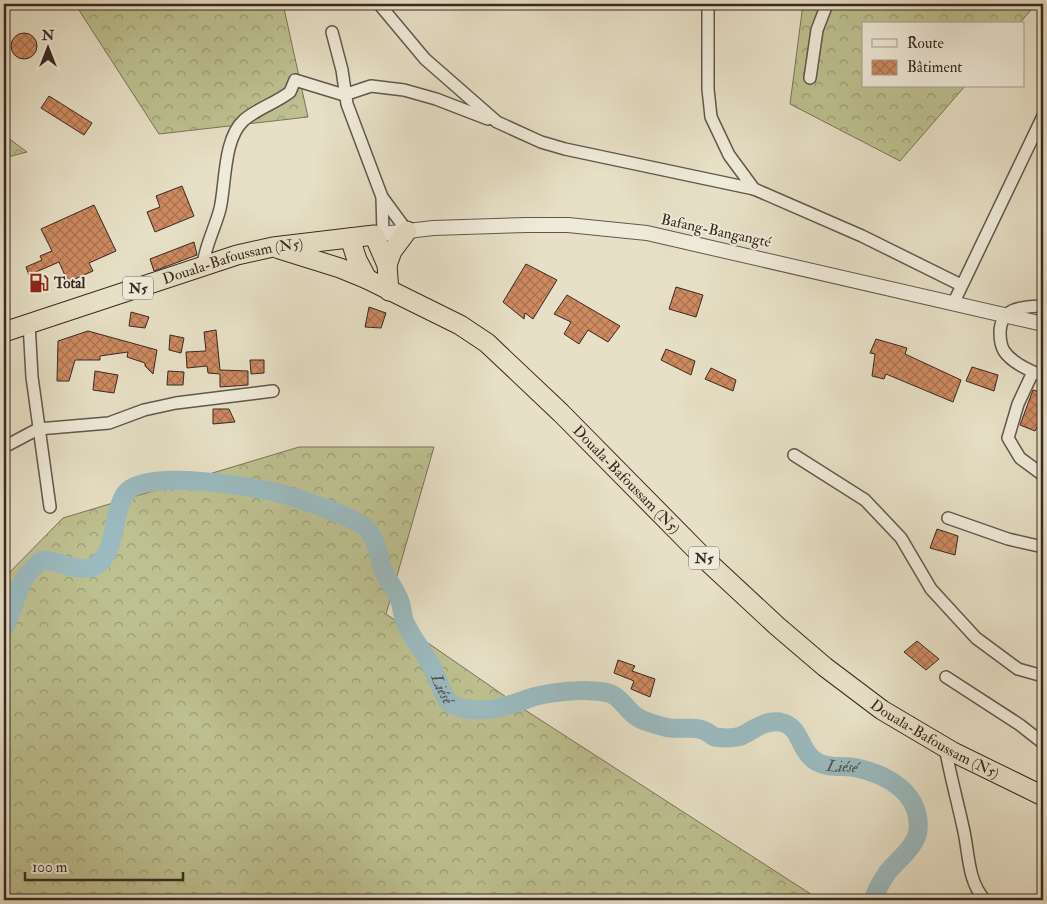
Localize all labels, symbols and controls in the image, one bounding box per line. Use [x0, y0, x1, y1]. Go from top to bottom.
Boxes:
north arrow [22, 22, 72, 72]
legend [862, 22, 1024, 88]
text: N [41, 27, 55, 44]
text: Route [907, 34, 944, 53]
text: Bâtiment [907, 58, 962, 77]
street label: Bafang-Bangangté [659, 210, 773, 252]
street label: Douala-Bafoussam (N5) [160, 234, 304, 288]
fuel station icon: Total [28, 272, 50, 294]
place label: Total [53, 274, 85, 293]
road number: N5 [123, 276, 153, 300]
street label: Douala-Bafoussam (N5) [569, 421, 684, 538]
road number: N5 [689, 546, 719, 570]
water label: Liésé [426, 670, 459, 711]
street label: Douala-Bafoussam (N5) [867, 695, 1003, 783]
water label: Liésé [825, 756, 862, 778]
scale bar [25, 849, 182, 881]
text: 100 m [32, 858, 68, 877]

